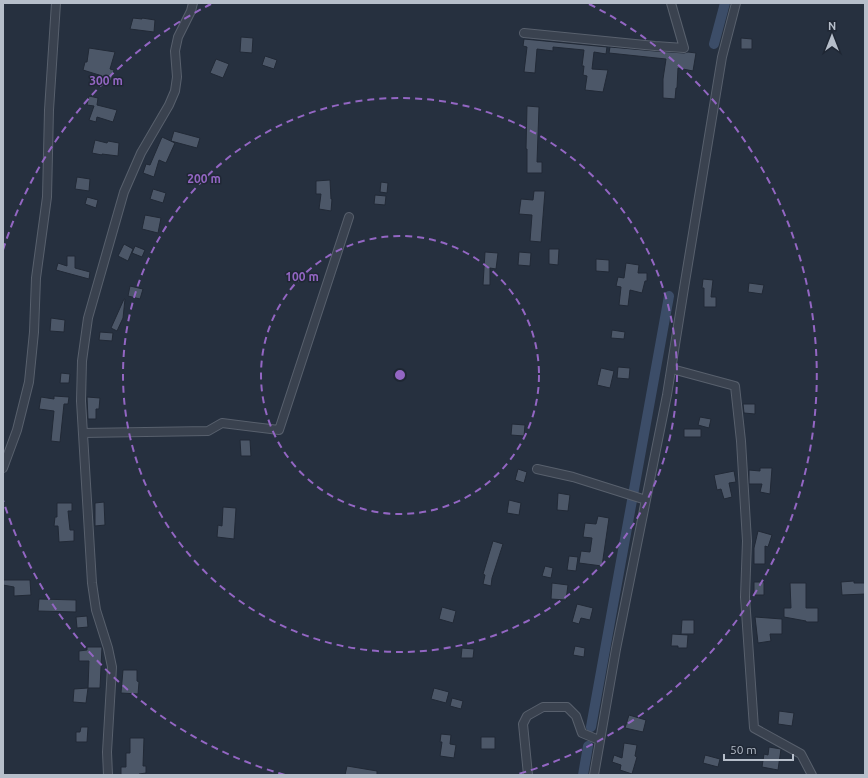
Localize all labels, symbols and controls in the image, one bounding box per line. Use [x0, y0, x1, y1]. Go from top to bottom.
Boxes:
north arrow [812, 16, 852, 56]
text: N [828, 20, 836, 32]
text: 300 m [89, 74, 123, 87]
text: 200 m [187, 172, 221, 185]
text: 100 m [285, 270, 319, 283]
centre of rings [393, 368, 407, 382]
scale bar [724, 736, 793, 762]
text: 50 m [730, 743, 757, 756]

